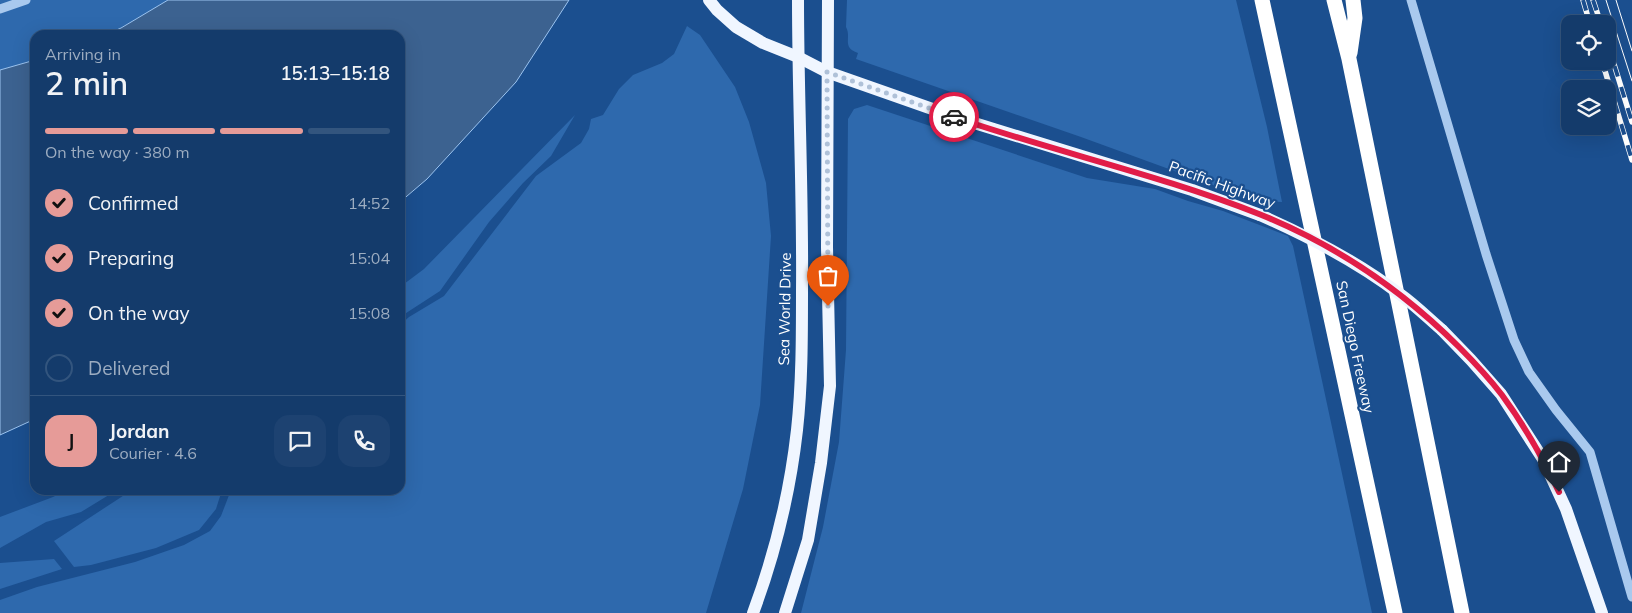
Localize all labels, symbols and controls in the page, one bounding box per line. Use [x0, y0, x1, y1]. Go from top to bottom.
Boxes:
map controls [1561, 15, 1616, 135]
button: locate [1561, 15, 1616, 70]
text: Arriving in [45, 44, 121, 64]
text: 15:13–15:18 [280, 61, 390, 85]
text: 2 min [45, 63, 128, 103]
button: layers [1561, 80, 1616, 135]
courier [929, 92, 979, 142]
icon: car [940, 103, 968, 131]
text: On the way · 380 m [45, 142, 190, 162]
street label: Pacific Highway [1166, 156, 1278, 213]
icon: check [45, 189, 73, 217]
text: Confirmed [88, 191, 179, 215]
text: 14:52 [348, 193, 390, 213]
icon: check [45, 244, 73, 272]
text: Preparing [88, 246, 174, 270]
text: 15:04 [348, 248, 390, 268]
street label: Sea World Drive [774, 252, 795, 366]
pin [807, 255, 849, 306]
icon: bag [814, 262, 842, 290]
street label: San Diego Freeway [1332, 279, 1379, 415]
icon: check [45, 299, 73, 327]
text: On the way [88, 301, 190, 325]
text: 15:08 [348, 303, 390, 323]
text: Delivered [88, 356, 170, 380]
button: chat [274, 415, 326, 467]
button: phone [338, 415, 390, 467]
text: Jordan [109, 419, 169, 443]
text: J [68, 429, 74, 453]
pin [1538, 441, 1580, 492]
text: Courier · 4.6 [109, 443, 197, 463]
icon: home [1545, 448, 1573, 476]

